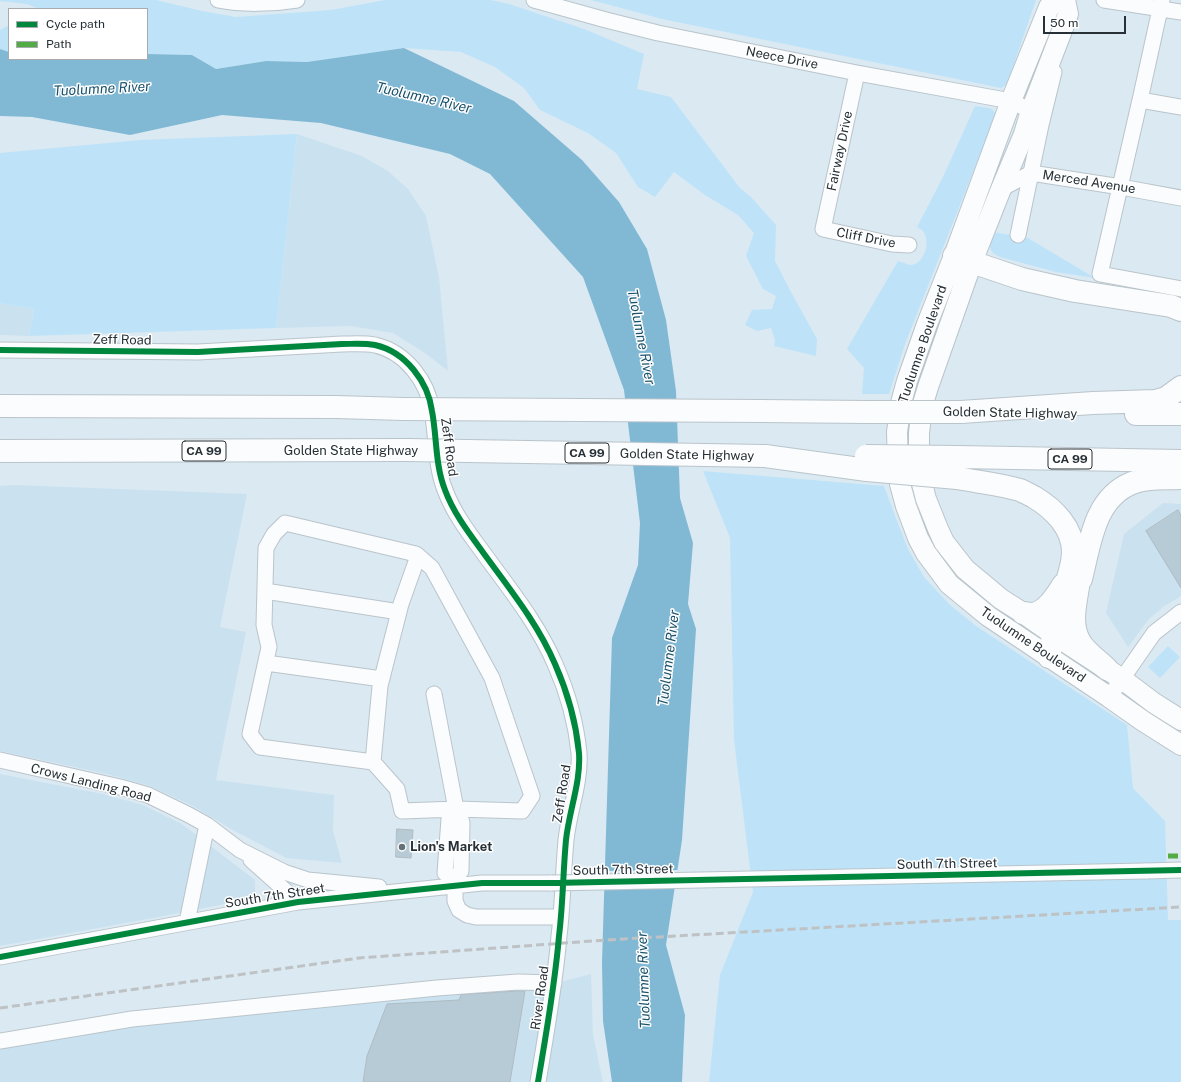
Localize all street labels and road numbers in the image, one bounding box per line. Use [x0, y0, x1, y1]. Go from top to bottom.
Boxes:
street label: Neece Drive [745, 43, 819, 73]
street label: Fairway Drive [824, 110, 856, 192]
street label: Merced Avenue [1041, 167, 1137, 197]
street label: Cliff Drive [835, 225, 897, 251]
street label: Tuolumne Boulevard [896, 283, 950, 405]
street label: Zeff Road [92, 332, 152, 348]
street label: Golden State Highway [943, 404, 1077, 422]
street label: Zeff Road [437, 417, 461, 477]
road number: CA 99 [182, 441, 226, 461]
street label: Golden State Highway [284, 443, 418, 459]
road number: CA 99 [565, 443, 609, 463]
street label: Golden State Highway [620, 446, 754, 464]
road number: CA 99 [1048, 449, 1092, 469]
street label: Tuolumne Boulevard [977, 604, 1089, 686]
street label: Crows Landing Road [29, 760, 153, 806]
street label: Zeff Road [550, 764, 574, 824]
street label: South 7th Street [896, 855, 998, 873]
street label: South 7th Street [572, 861, 674, 879]
street label: South 7th Street [224, 880, 326, 912]
street label: River Road [528, 965, 552, 1031]

